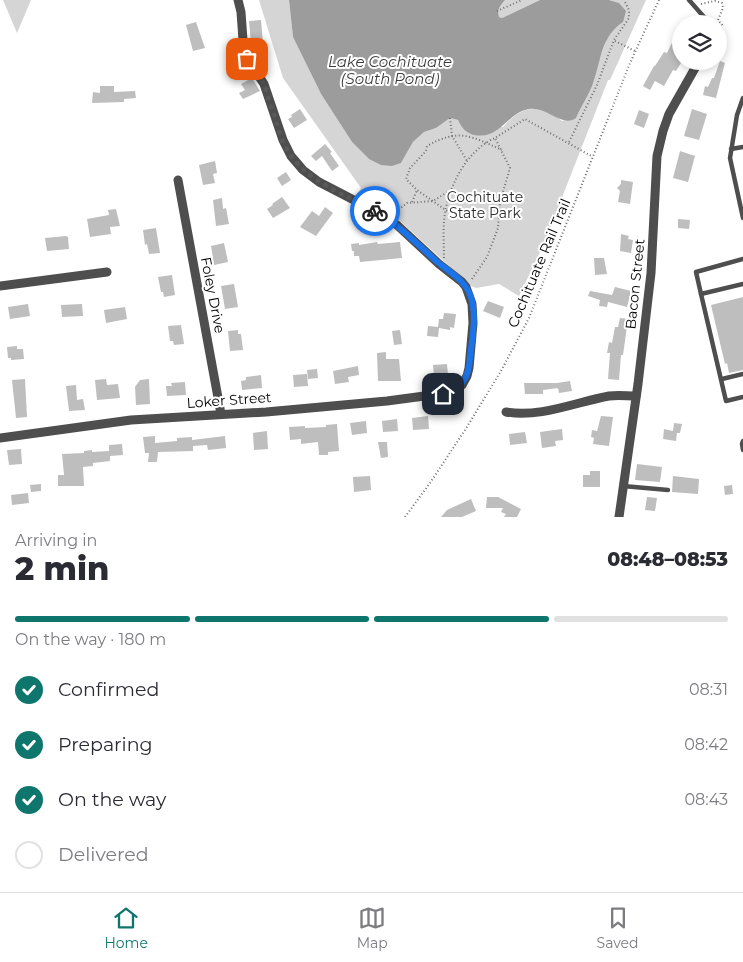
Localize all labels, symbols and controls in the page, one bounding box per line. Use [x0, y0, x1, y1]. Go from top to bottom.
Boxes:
map controls [672, 15, 727, 70]
button: layers [672, 15, 727, 70]
pin [226, 38, 268, 80]
icon: bag [233, 45, 261, 73]
water label: Lake Cochituate (South Pond) [328, 52, 452, 88]
courier [350, 186, 400, 236]
park label: Cochituate State Park [447, 188, 523, 222]
street label: Cochituate Rail Trail [504, 196, 574, 330]
icon: bike [361, 197, 389, 225]
street label: Bacon Street [621, 238, 649, 330]
street label: Foley Drive [197, 255, 229, 335]
pin [422, 373, 464, 415]
icon: home [429, 380, 457, 408]
street label: Loker Street [186, 388, 272, 412]
text: Arriving in [15, 531, 97, 550]
text: 08:48–08:53 [607, 548, 728, 571]
text: 2 min [15, 549, 109, 588]
text: On the way · 180 m [15, 630, 166, 649]
icon: check [15, 676, 43, 704]
text: Confirmed [58, 678, 159, 701]
text: 08:31 [689, 680, 728, 699]
icon: check [15, 731, 43, 759]
text: Preparing [58, 733, 153, 756]
text: 08:42 [684, 735, 728, 754]
icon: check [15, 786, 43, 814]
text: On the way [58, 788, 166, 811]
text: 08:43 [684, 790, 728, 809]
text: Delivered [58, 843, 149, 866]
tab: Home [104, 904, 148, 952]
tab: Map [357, 904, 388, 952]
tab: Saved [597, 904, 639, 952]

